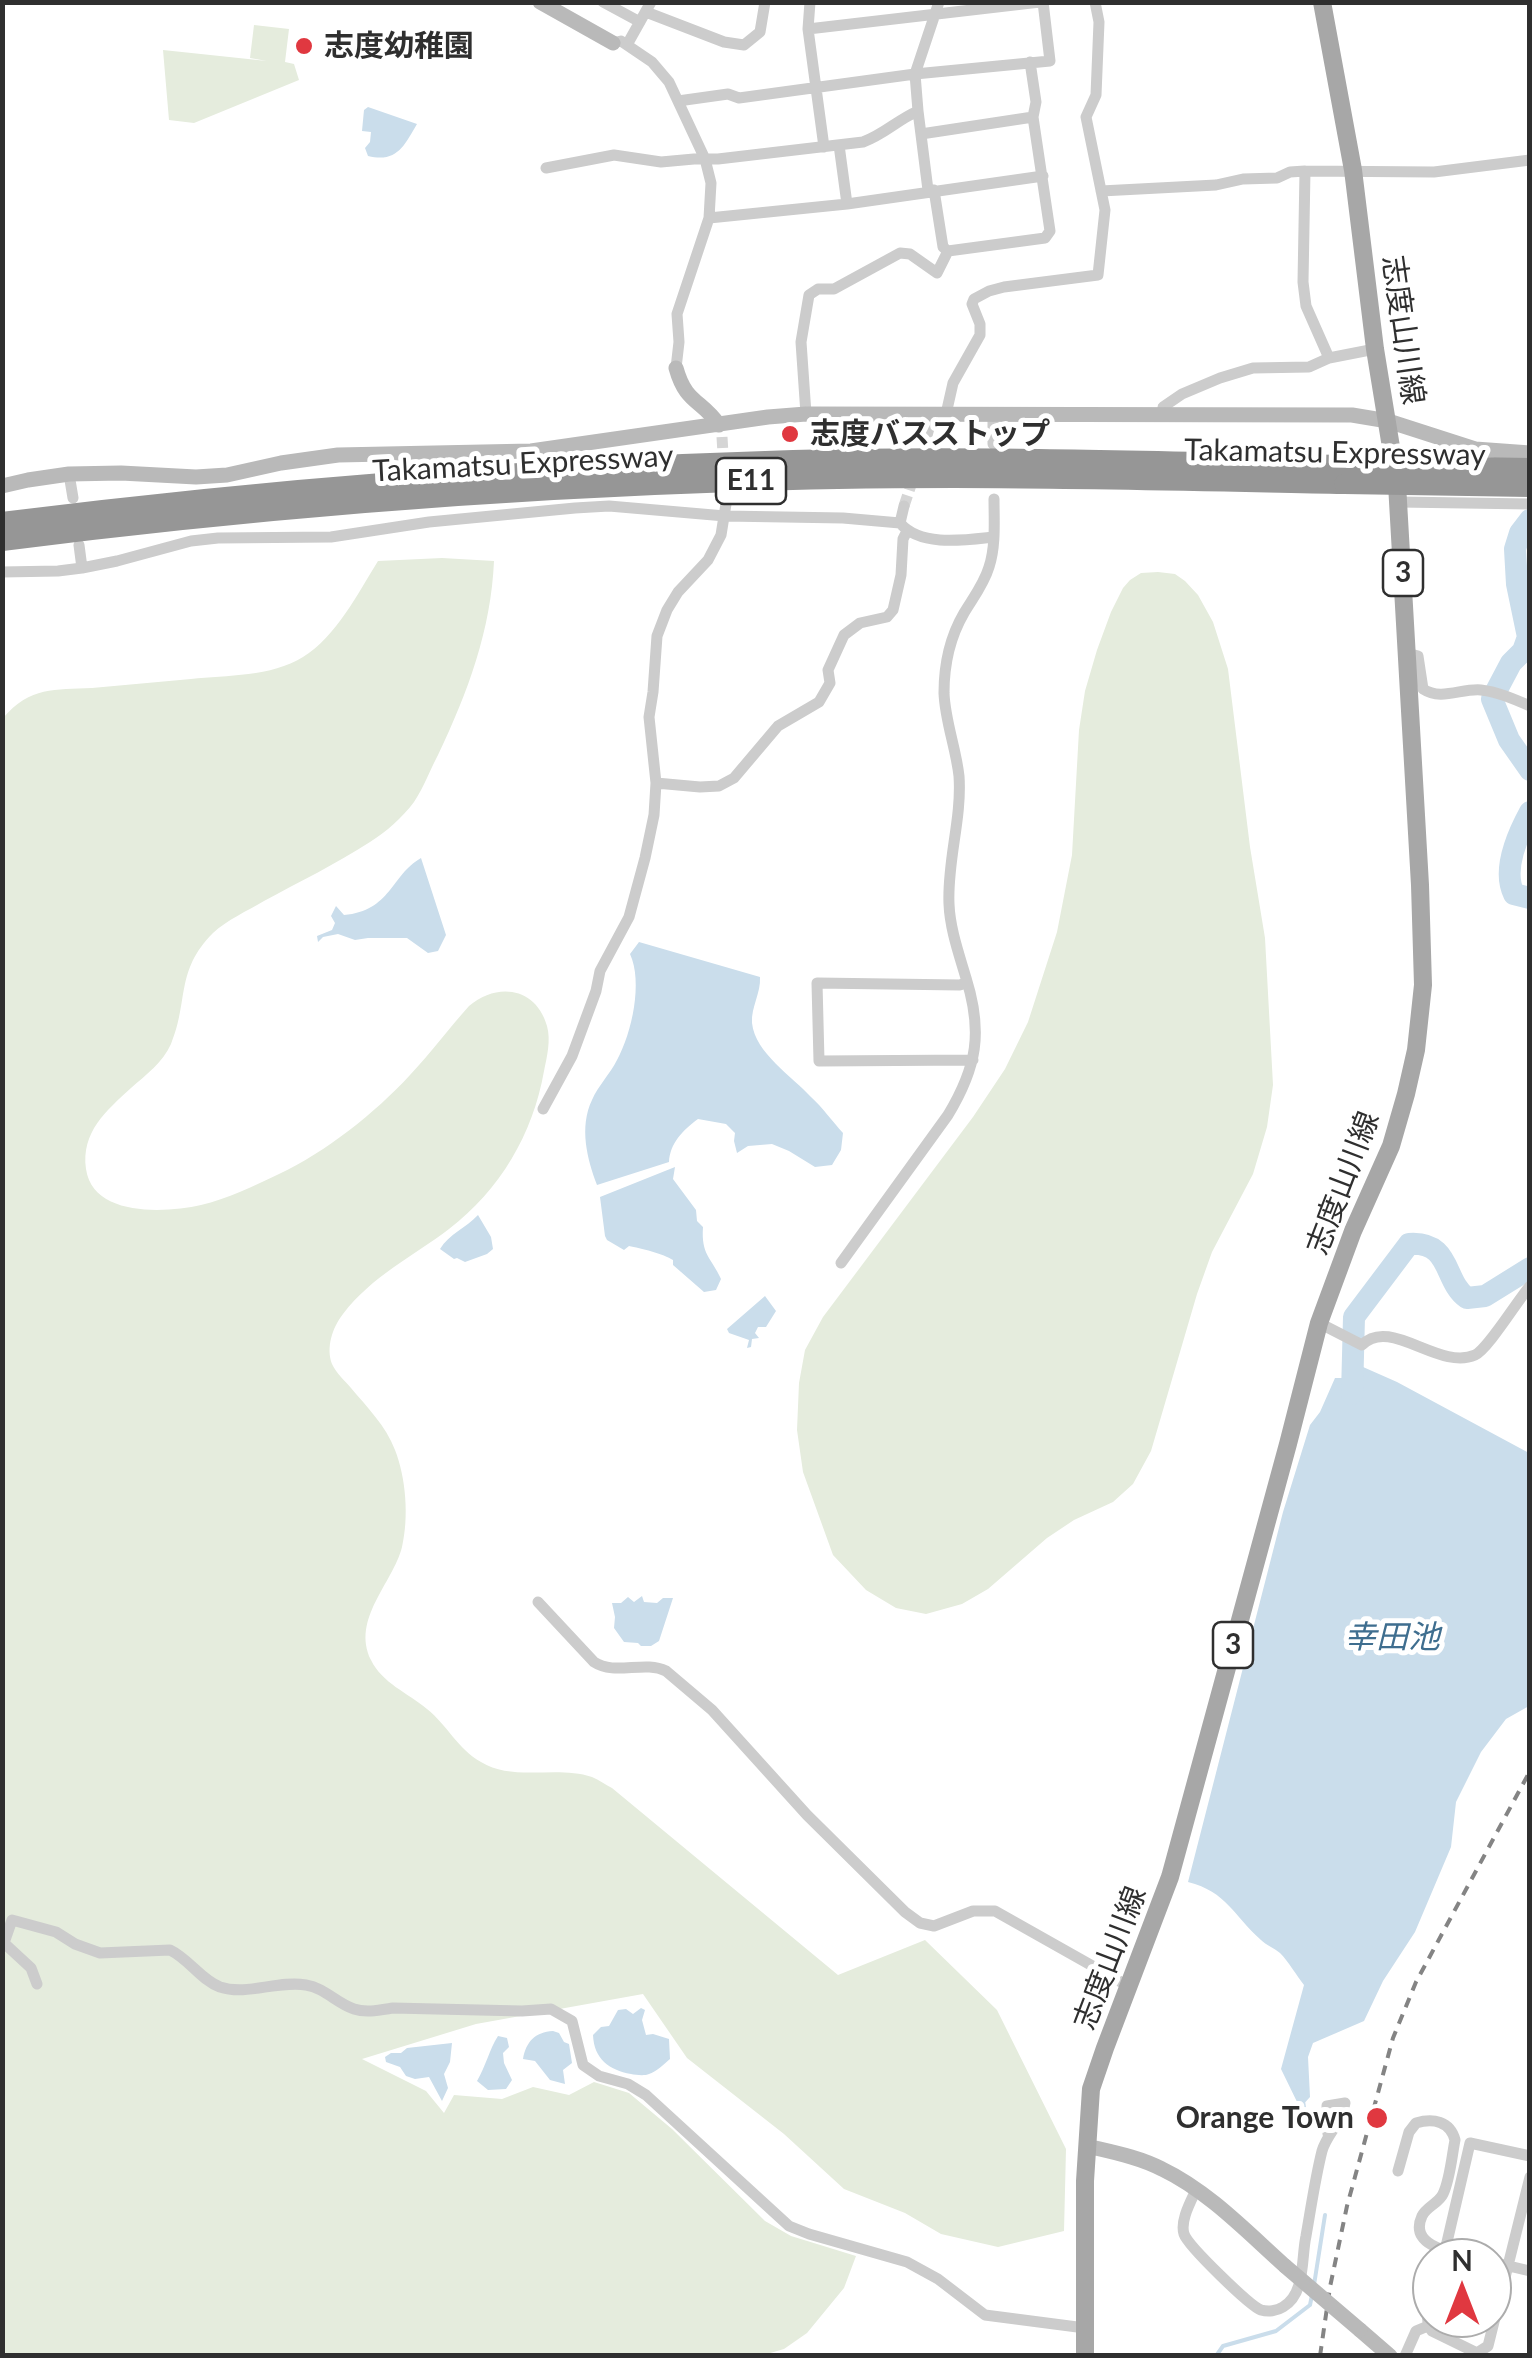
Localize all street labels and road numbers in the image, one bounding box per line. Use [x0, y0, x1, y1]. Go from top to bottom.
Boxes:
street label: 志度山川線 [1375, 253, 1431, 407]
street label: Takamatsu Expressway [1184, 432, 1486, 474]
street label: Takamatsu Expressway [372, 438, 674, 490]
road number: E11 [716, 458, 786, 504]
road number: 3 [1383, 550, 1423, 596]
street label: 志度山川線 [1299, 1107, 1387, 1259]
road number: 3 [1213, 1622, 1253, 1668]
street label: 志度山川線 [1066, 1882, 1154, 2034]

